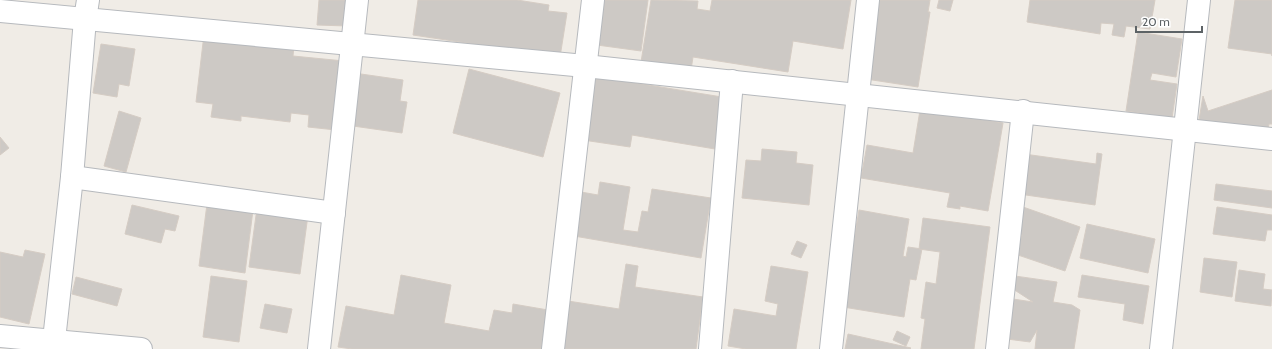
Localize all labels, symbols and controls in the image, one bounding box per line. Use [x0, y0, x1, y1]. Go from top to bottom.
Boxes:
scale bar [1136, 8, 1202, 34]
text: 20 m [1142, 14, 1170, 29]

